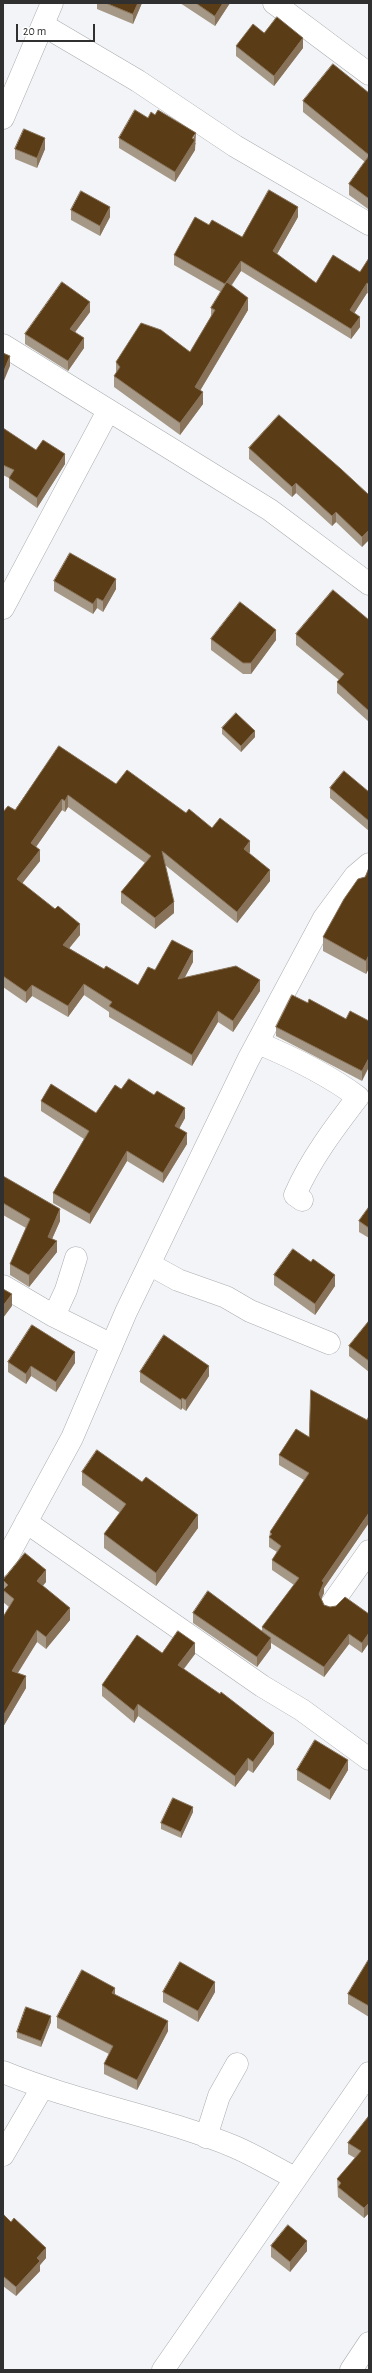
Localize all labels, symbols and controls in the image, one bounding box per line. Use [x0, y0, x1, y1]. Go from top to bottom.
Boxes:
scale bar [18, 16, 97, 42]
text: 20 m [23, 25, 46, 37]

